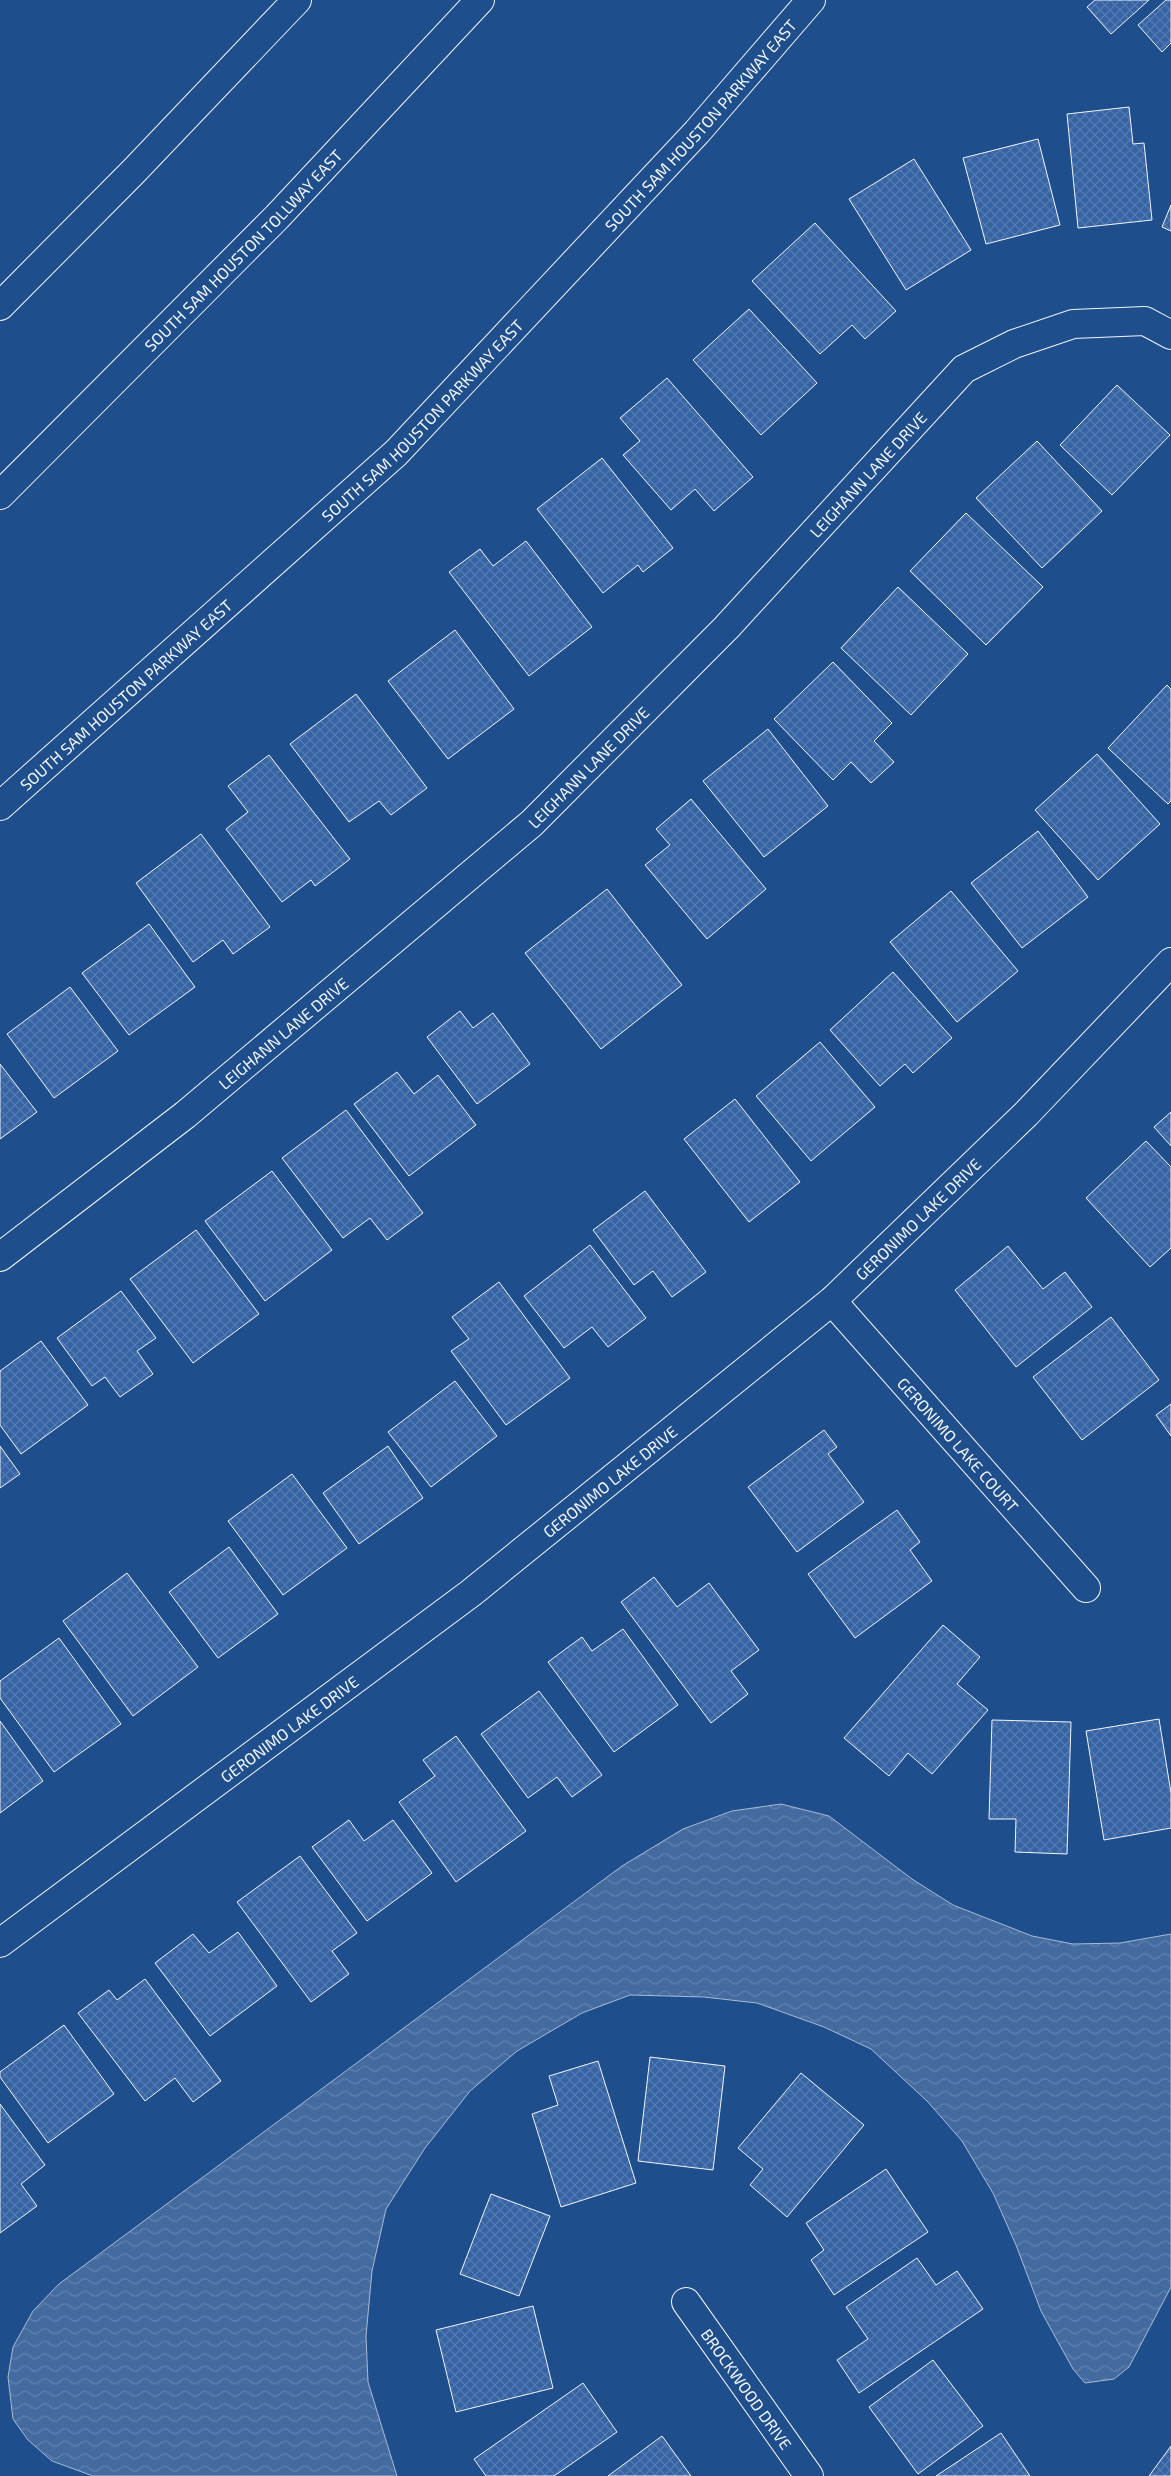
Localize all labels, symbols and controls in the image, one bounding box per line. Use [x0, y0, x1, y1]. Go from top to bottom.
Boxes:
street label: SOUTH SAM HOUSTON PARKWAY EAST [600, 15, 800, 234]
street label: SOUTH SAM HOUSTON TOLLWAY EAST [140, 145, 345, 355]
street label: SOUTH SAM HOUSTON PARKWAY EAST [317, 315, 526, 525]
street label: LEIGHANN LANE DRIVE [805, 407, 930, 541]
street label: SOUTH SAM HOUSTON PARKWAY EAST [15, 595, 235, 794]
street label: LEIGHANN LANE DRIVE [523, 702, 652, 832]
street label: LEIGHANN LANE DRIVE [214, 973, 352, 1093]
street label: GERONIMO LAKE DRIVE [851, 1154, 984, 1283]
street label: GERONIMO LAKE COURT [894, 1373, 1023, 1515]
street label: GERONIMO LAKE DRIVE [539, 1421, 680, 1541]
street label: GERONIMO LAKE DRIVE [216, 1671, 362, 1786]
street label: BROCKWOOD DRIVE [698, 2325, 796, 2453]

